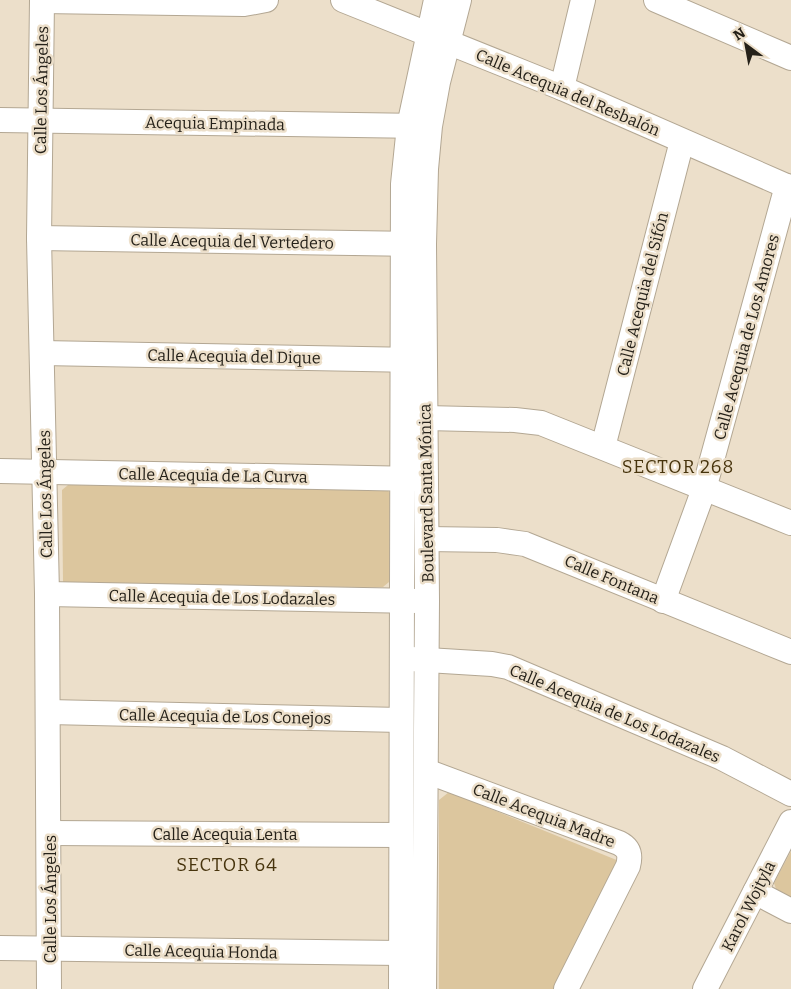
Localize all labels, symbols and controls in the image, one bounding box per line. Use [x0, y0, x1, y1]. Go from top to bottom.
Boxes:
north arrow [721, 20, 771, 70]
text: N [730, 24, 749, 44]
street label: Calle Los Ángeles [30, 26, 52, 154]
street label: Calle Acequia del Resbalón [473, 45, 663, 140]
street label: Acequia Empinada [145, 113, 285, 134]
street label: Calle Acequia del Sifón [613, 210, 672, 378]
street label: Calle Acequia del Vertedero [130, 230, 334, 253]
street label: Calle Acequia de Los Amores [710, 232, 783, 442]
street label: Calle Acequia del Dique [147, 345, 321, 368]
street label: Boulevard Santa Mónica [415, 403, 438, 583]
street label: Calle Los Ángeles [34, 430, 56, 558]
district label: SECTOR 268 [622, 456, 734, 478]
street label: Calle Acequia de La Curva [118, 464, 308, 487]
street label: Calle Fontana [562, 551, 662, 608]
street label: Calle Acequia de Los Lodazales [108, 586, 335, 609]
street label: Calle Acequia de Los Lodazales [507, 660, 723, 766]
street label: Calle Acequia de Los Conejos [119, 705, 331, 728]
street label: Calle Acequia Madre [470, 780, 618, 851]
street label: Calle Acequia Lenta [152, 825, 298, 844]
street label: Calle Los Ángeles [40, 835, 60, 963]
district label: SECTOR 64 [176, 854, 278, 876]
street label: Karol Wojtyla [718, 858, 779, 955]
street label: Calle Acequia Honda [124, 941, 278, 962]

